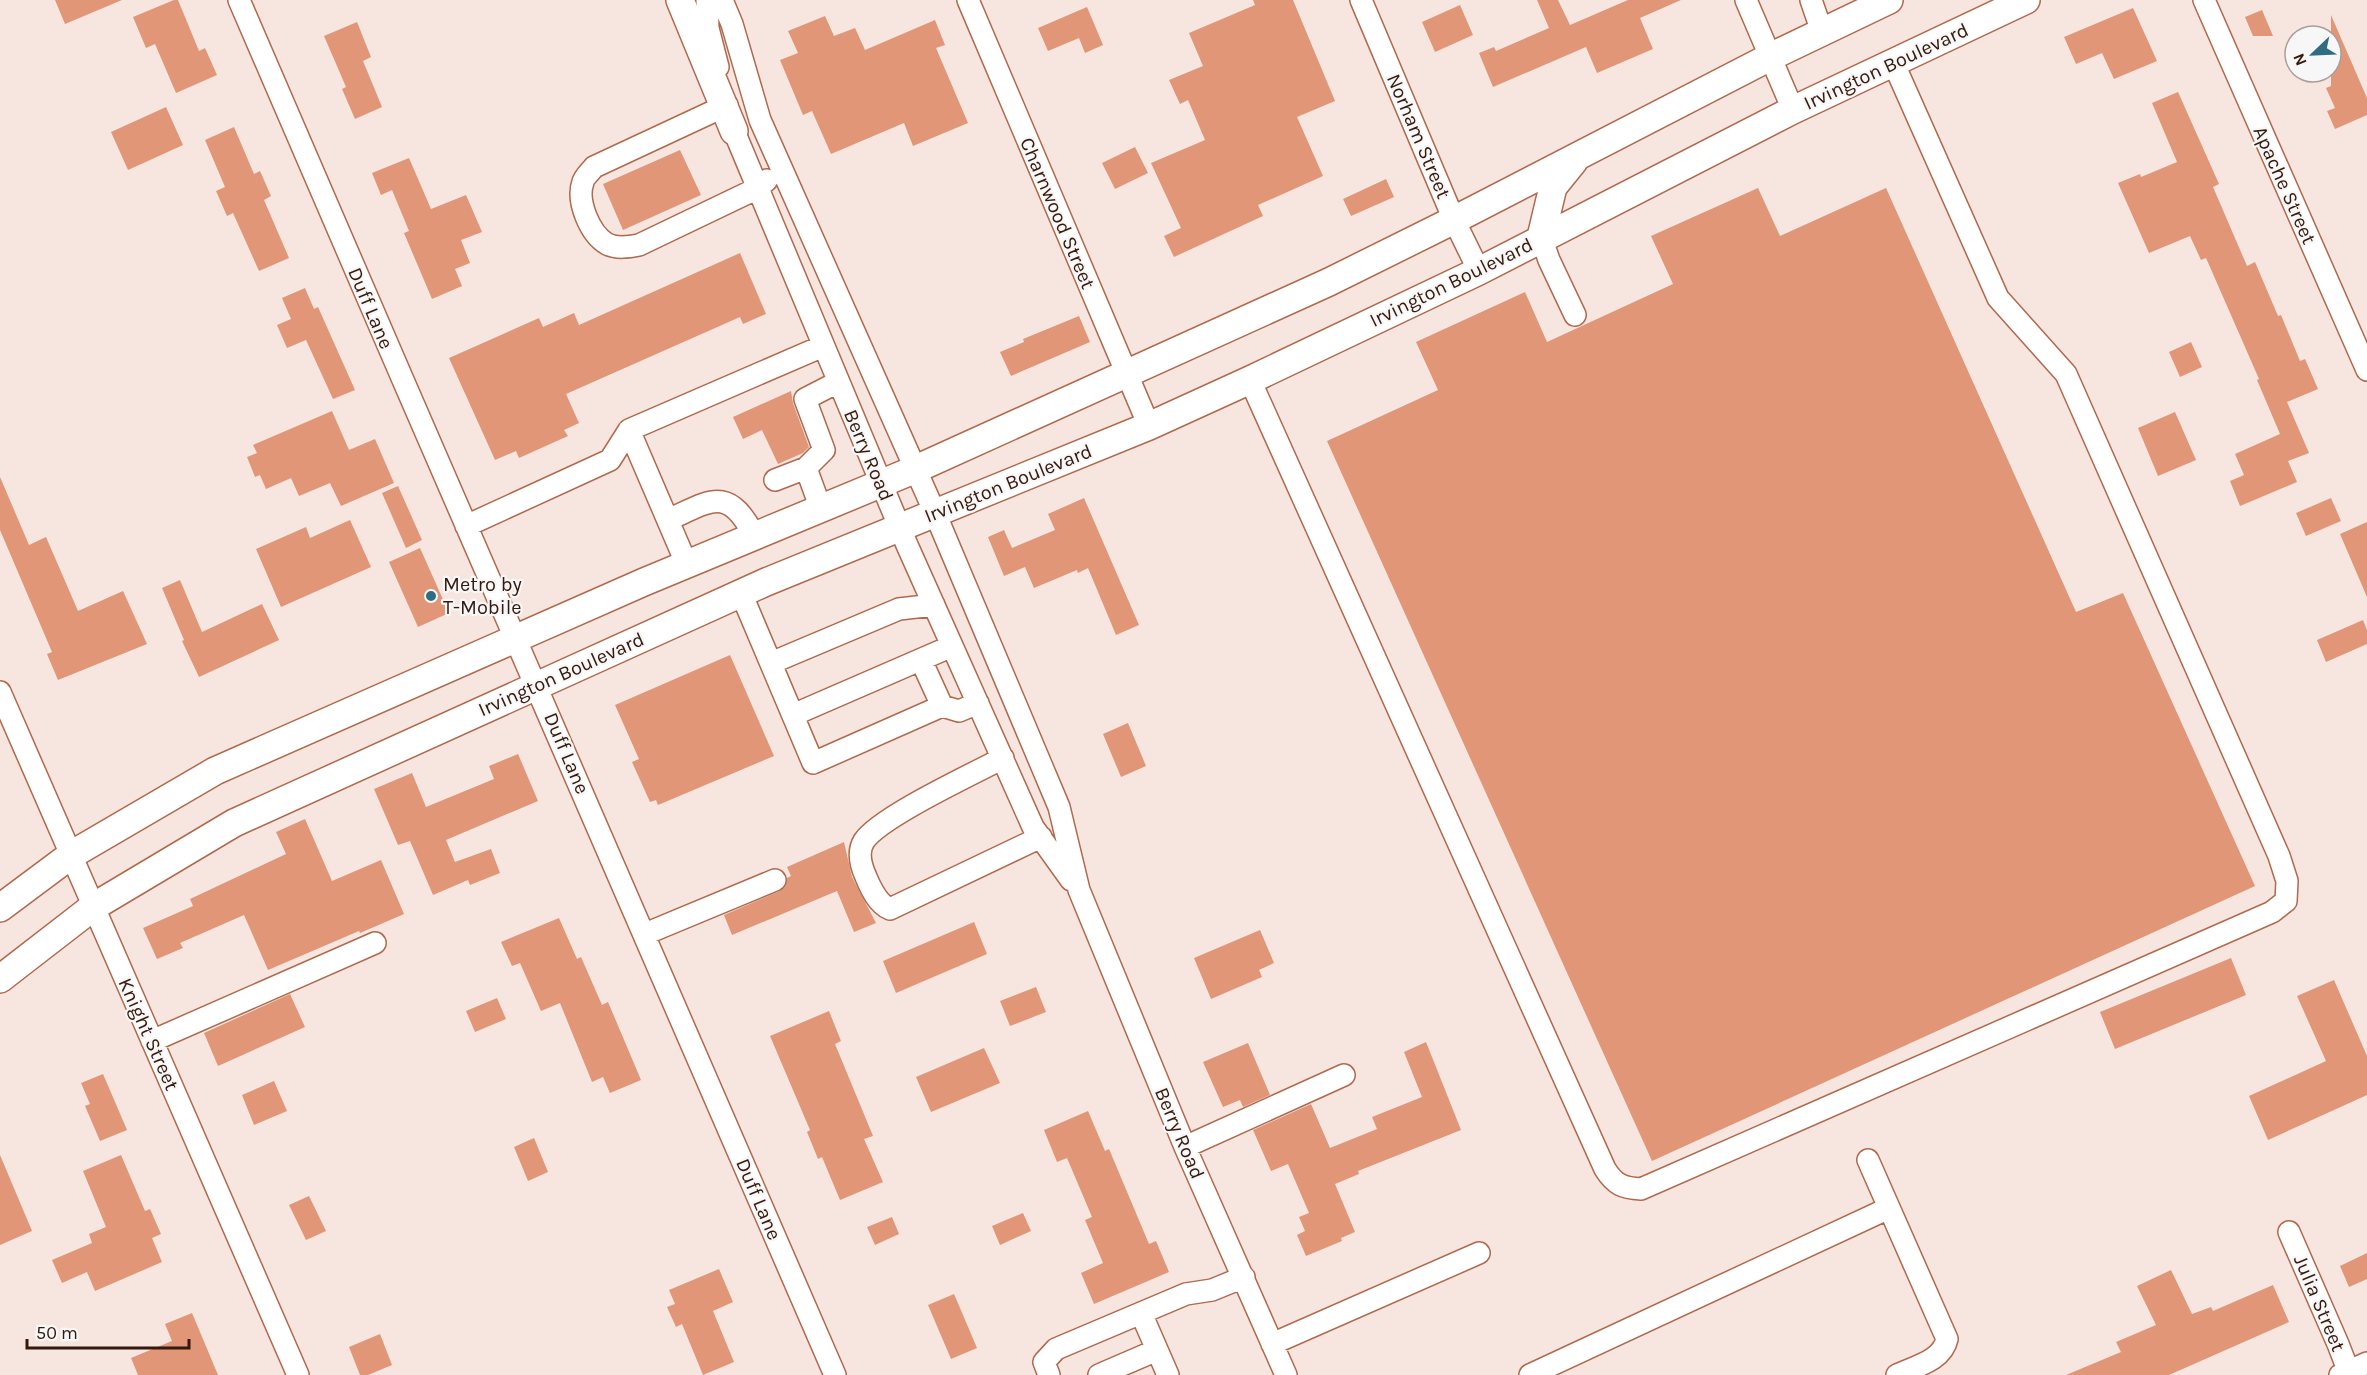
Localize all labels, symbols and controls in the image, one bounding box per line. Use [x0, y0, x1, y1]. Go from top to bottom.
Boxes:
street label: Irvington Boulevard [1800, 18, 1972, 115]
north arrow [2283, 24, 2343, 84]
text: N [2289, 51, 2311, 69]
street label: Norham Street [1382, 70, 1455, 202]
street label: Apache Street [2248, 123, 2321, 248]
street label: Charnwood Street [1015, 134, 1100, 293]
street label: Irvington Boulevard [1366, 233, 1537, 332]
street label: Duff Lane [343, 264, 398, 352]
street label: Berry Road [839, 406, 898, 504]
street label: Irvington Boulevard [921, 439, 1095, 528]
place label: Metro by T-Mobile [443, 573, 522, 619]
marker: Metro by T-Mobile [424, 589, 438, 603]
street label: Irvington Boulevard [475, 628, 648, 721]
street label: Duff Lane [539, 709, 594, 797]
street label: Knight Street [113, 974, 184, 1094]
street label: Berry Road [1150, 1084, 1209, 1182]
street label: Duff Lane [731, 1155, 786, 1243]
street label: Julia Street [2289, 1252, 2350, 1355]
scale bar [27, 1312, 189, 1350]
text: 50 m [36, 1322, 78, 1344]

